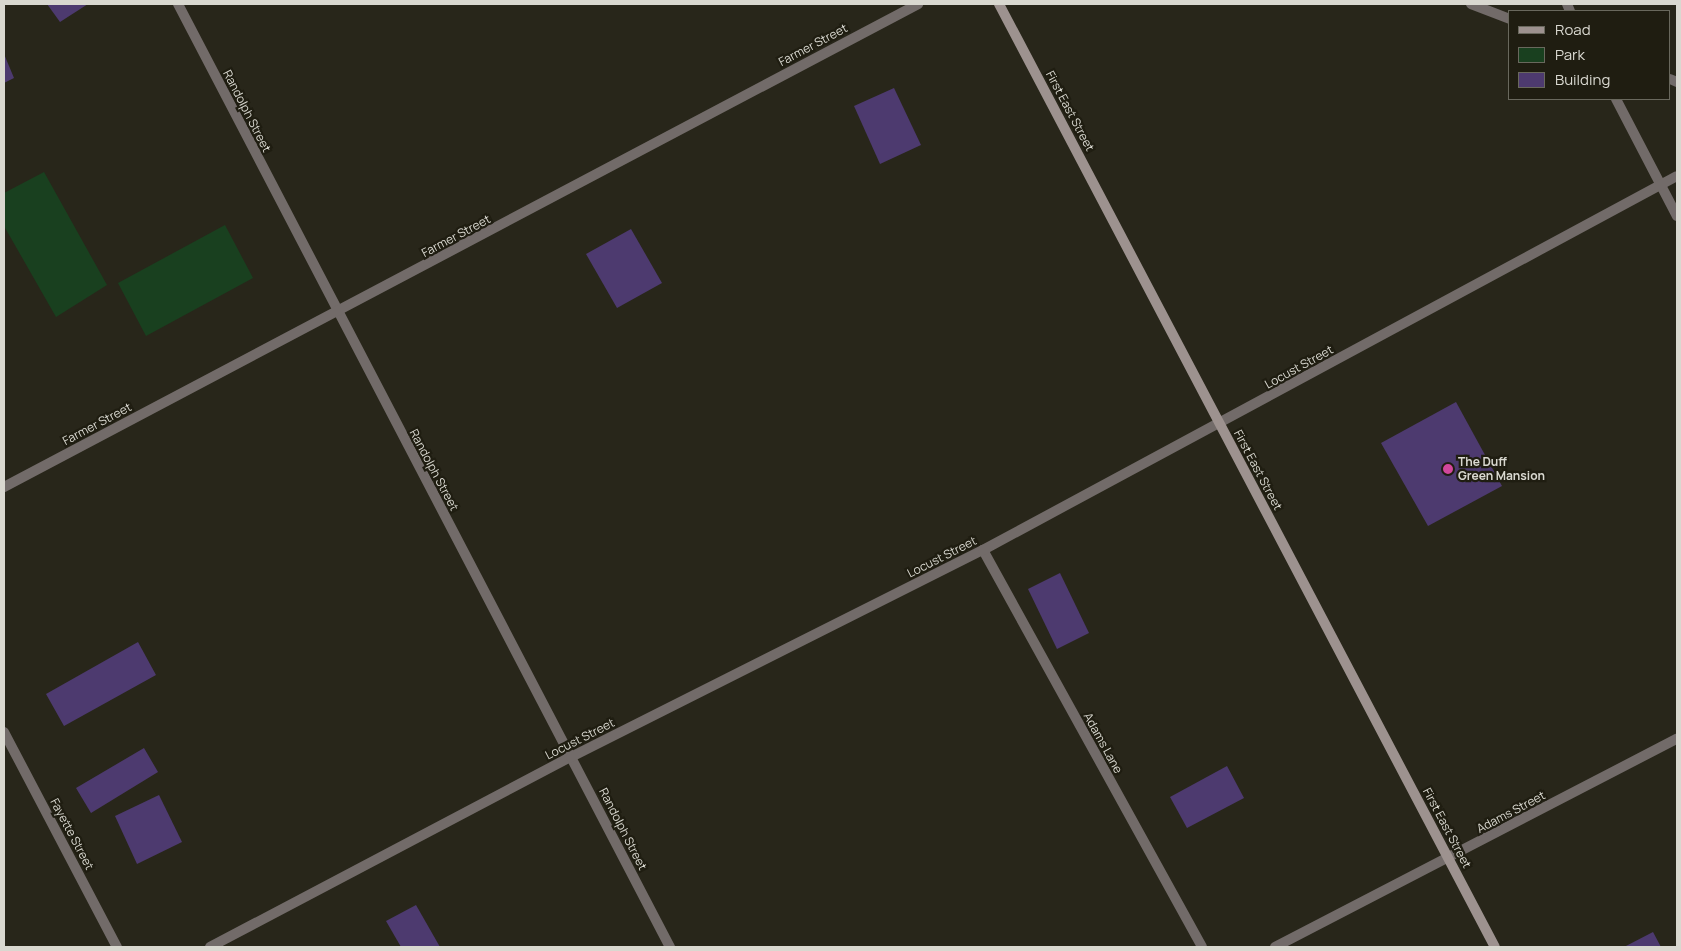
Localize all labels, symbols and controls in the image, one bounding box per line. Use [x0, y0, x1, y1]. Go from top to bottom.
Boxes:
legend [1508, 10, 1671, 100]
text: Road [1555, 19, 1591, 40]
street label: Farmer Street [776, 21, 850, 69]
text: Park [1555, 44, 1585, 65]
street label: Randolph Street [220, 68, 274, 154]
street label: First East Street [1043, 68, 1097, 154]
text: Building [1555, 69, 1610, 90]
street label: Farmer Street [419, 212, 493, 260]
street label: Locust Street [1262, 342, 1336, 392]
street label: Farmer Street [60, 400, 134, 448]
street label: Randolph Street [406, 427, 462, 513]
street label: First East Street [1231, 427, 1285, 513]
place label: The Duff Green Mansion [1458, 455, 1545, 483]
marker: The Duff Green Mansion [1442, 463, 1454, 475]
street label: Locust Street [905, 533, 979, 581]
street label: Adams Lane [1080, 710, 1126, 776]
street label: Locust Street [543, 715, 617, 763]
street label: First East Street [1420, 785, 1474, 871]
street label: Randolph Street [596, 786, 650, 872]
street label: Adams Street [1474, 788, 1548, 836]
street label: Fayette Street [47, 796, 97, 872]

